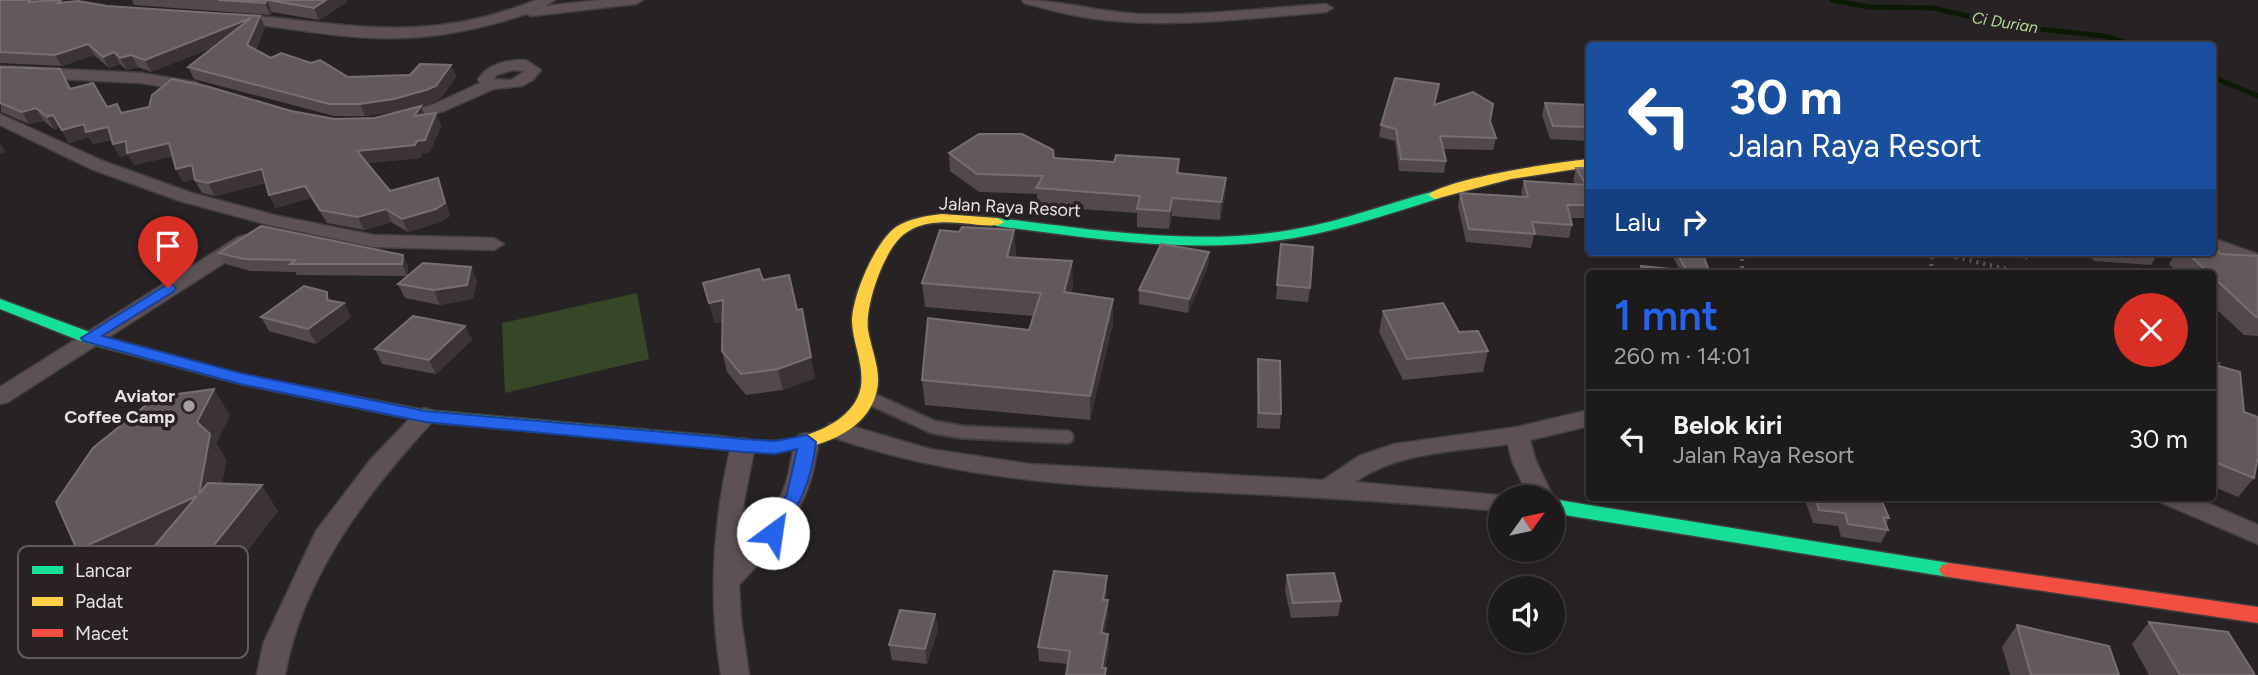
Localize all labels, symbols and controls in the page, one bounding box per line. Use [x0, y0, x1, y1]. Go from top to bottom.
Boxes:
water label: Ci Durian [1971, 8, 2039, 37]
text: 30 m [1729, 67, 1842, 126]
icon: left [1614, 70, 1705, 161]
text: Jalan Raya Resort [1729, 127, 1982, 165]
street label: Jalan Raya Resort [938, 192, 1082, 222]
icon: right [1675, 203, 1713, 241]
text: Lalu [1614, 206, 1661, 238]
pin [138, 216, 198, 288]
icon: arrive [149, 227, 187, 265]
text: 1 mnt [1614, 290, 1718, 341]
button: close [2114, 293, 2188, 367]
text: 260 m · 14:01 [1614, 342, 1751, 370]
place label: Aviator Coffee Camp [64, 385, 175, 428]
marker: Aviator Coffee Camp [181, 398, 197, 414]
text: Belok kiri [1673, 409, 1782, 441]
icon: left [1614, 420, 1652, 458]
text: 30 m [2129, 423, 2188, 455]
text: Jalan Raya Resort [1673, 441, 1855, 469]
north arrow [1488, 485, 1564, 562]
map controls [1488, 485, 1565, 653]
position arrow [736, 496, 810, 570]
legend [18, 546, 248, 658]
text: Lancar [75, 559, 132, 582]
button: sound [1488, 576, 1565, 653]
text: Padat [75, 590, 124, 613]
text: Macet [75, 622, 129, 645]

